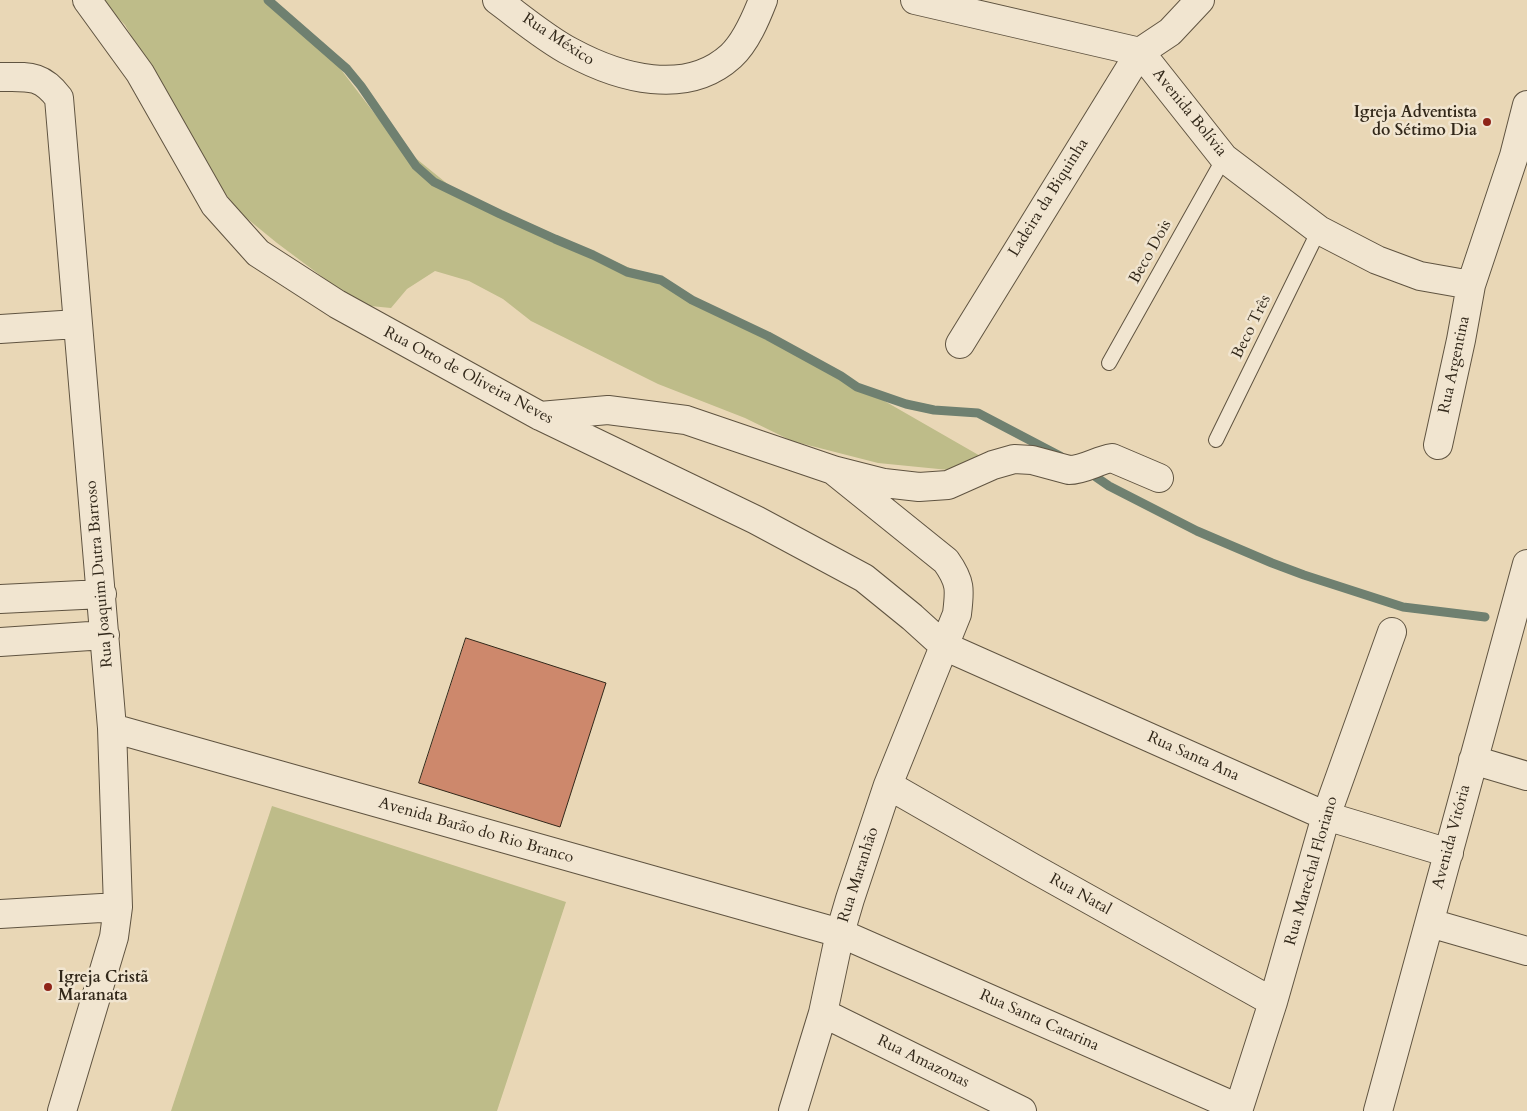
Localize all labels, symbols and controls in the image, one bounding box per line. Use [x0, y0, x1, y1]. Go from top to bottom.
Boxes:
street label: Rua México [518, 10, 598, 70]
street label: Avenida Bolívia [1148, 65, 1230, 161]
place label: Igreja Adventista do Sétimo Dia [1354, 103, 1477, 141]
marker: Igreja Adventista do Sétimo Dia [1481, 116, 1493, 128]
street label: Ladeira da Biquinha [1005, 135, 1093, 261]
street label: Beco Dois [1126, 217, 1176, 287]
street label: Beco Três [1228, 292, 1276, 362]
street label: Rua Argentina [1435, 314, 1475, 416]
street label: Rua Otto de Oliveira Neves [380, 323, 556, 429]
street label: Rua Joaquim Dutra Barroso [82, 480, 118, 668]
street label: Rua Santa Ana [1144, 728, 1242, 786]
street label: Avenida Vitória [1429, 783, 1475, 891]
street label: Avenida Barão do Rio Branco [376, 794, 576, 868]
street label: Rua Marechal Floriano [1281, 794, 1343, 948]
street label: Rua Maranhão [835, 825, 883, 925]
street label: Rua Natal [1046, 870, 1114, 920]
place label: Igreja Cristã Maranata [58, 968, 148, 1006]
marker: Igreja Cristã Maranata [42, 981, 54, 993]
street label: Rua Santa Catarina [976, 986, 1102, 1056]
street label: Rua Amazonas [874, 1031, 972, 1093]

